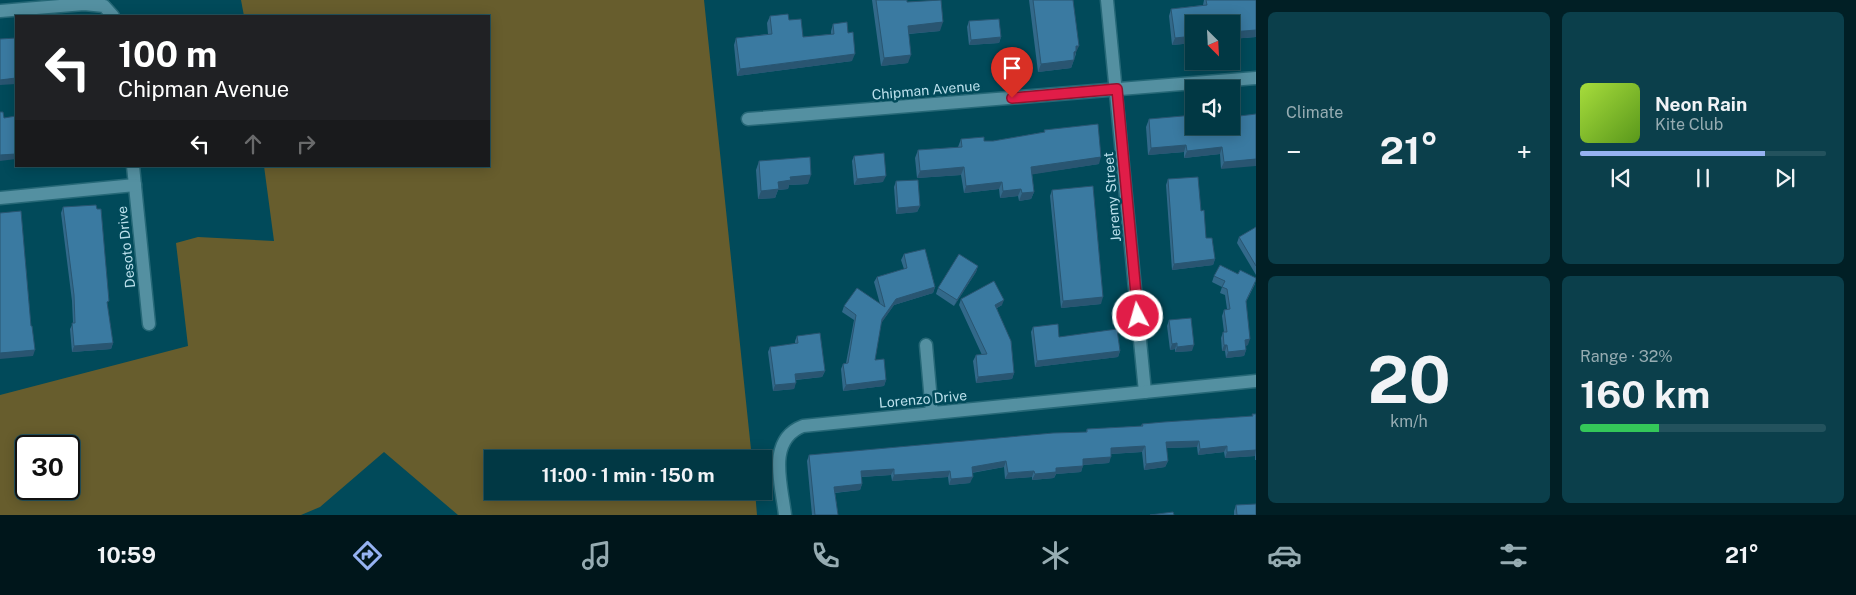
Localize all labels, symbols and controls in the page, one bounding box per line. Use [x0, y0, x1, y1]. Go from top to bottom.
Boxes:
north arrow [1185, 15, 1240, 70]
map controls [1185, 15, 1240, 135]
text: 100 m [118, 34, 217, 75]
icon: left [35, 35, 100, 100]
pin [991, 47, 1033, 98]
icon: arrive [998, 54, 1026, 82]
text: Chipman Avenue [118, 76, 289, 102]
street label: Chipman Avenue [871, 77, 981, 103]
button: sound [1185, 80, 1240, 135]
text: Neon Rain [1655, 93, 1747, 115]
text: Climate [1286, 103, 1343, 122]
text: Kite Club [1655, 115, 1723, 134]
text: 21° [1380, 128, 1438, 173]
icon: left [186, 130, 214, 158]
icon: ahead [239, 130, 267, 158]
icon: right [292, 130, 320, 158]
text: − [1286, 135, 1302, 168]
text: + [1516, 135, 1532, 168]
street label: Jeremy Street [1100, 151, 1124, 243]
icon: previous [1607, 164, 1635, 192]
icon: pause [1689, 164, 1717, 192]
icon: next [1771, 164, 1799, 192]
street label: Desoto Drive [114, 205, 138, 289]
position arrow [1111, 289, 1163, 341]
text: 20 [1367, 341, 1451, 418]
text: Range · 32% [1580, 347, 1673, 366]
text: 160 km [1580, 372, 1710, 417]
street label: Lorenzo Drive [878, 387, 968, 411]
text: km/h [1390, 412, 1428, 431]
speed limit sign: 30 [15, 435, 80, 500]
text: 11:00 · 1 min · 150 m [541, 464, 715, 486]
icon: directions [350, 538, 385, 573]
icon: music [579, 538, 614, 573]
icon: phone [808, 538, 843, 573]
icon: climate [1038, 538, 1073, 573]
icon: car [1267, 538, 1302, 573]
icon: filters [1496, 538, 1531, 573]
text: 10:59 [97, 542, 156, 568]
text: 21° [1725, 542, 1759, 568]

